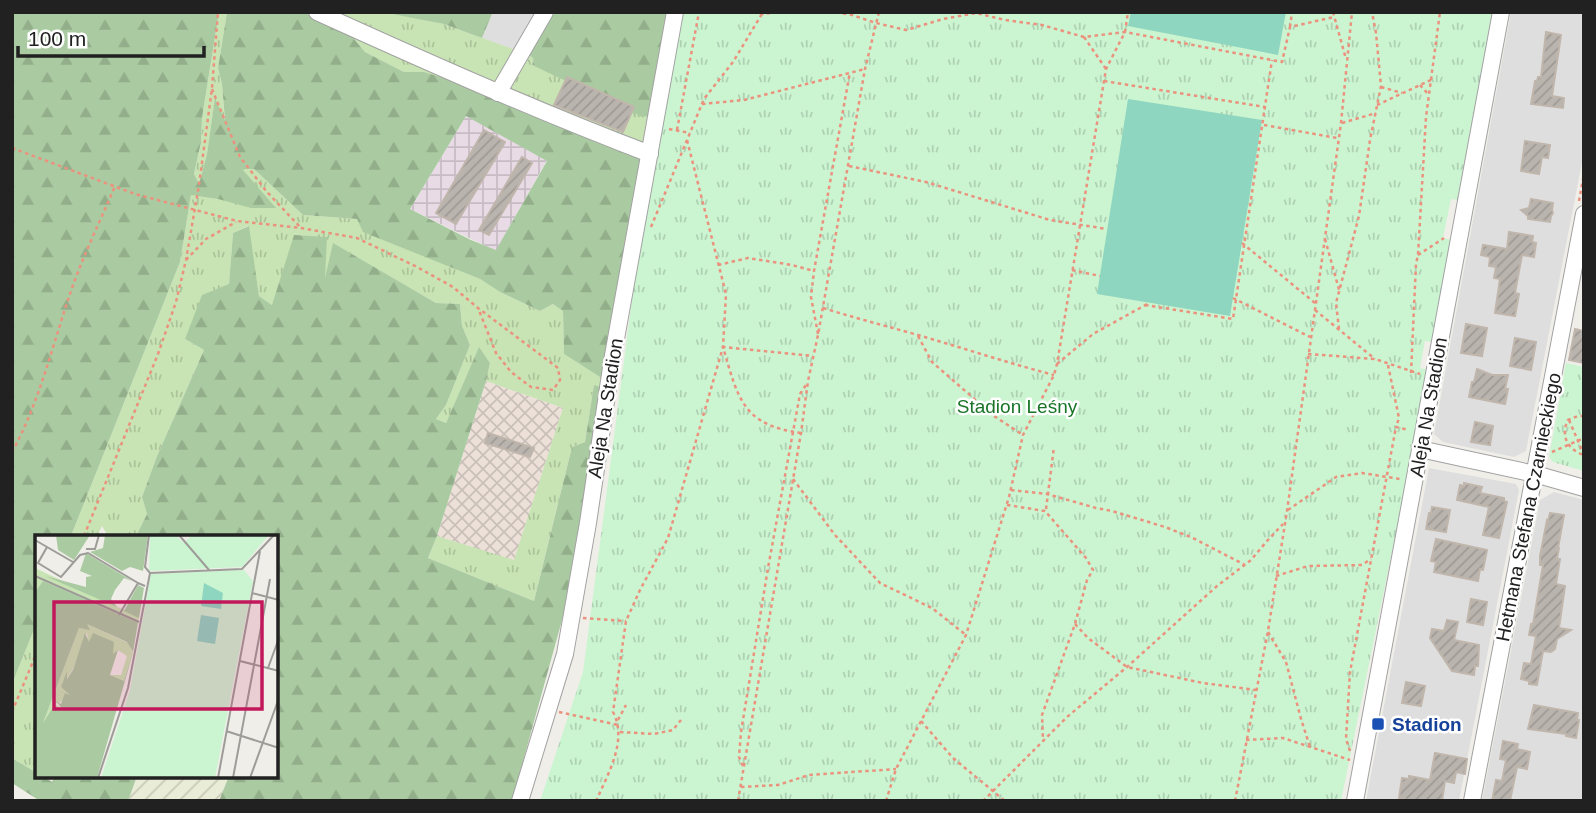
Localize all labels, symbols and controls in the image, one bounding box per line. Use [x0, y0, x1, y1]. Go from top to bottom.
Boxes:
scale bar [18, 14, 203, 58]
text: 100 m [28, 27, 86, 50]
street label: Aleja Na Stadion [1406, 336, 1451, 479]
street label: Aleja Na Stadion [584, 337, 627, 480]
street label: Hetmana Stefana Czarnieckiego [1492, 371, 1565, 643]
park label: Stadion Leśny [957, 396, 1078, 417]
inset map [35, 535, 278, 778]
place label: Stadion [1392, 714, 1462, 735]
marker: Stadion [1370, 716, 1386, 732]

